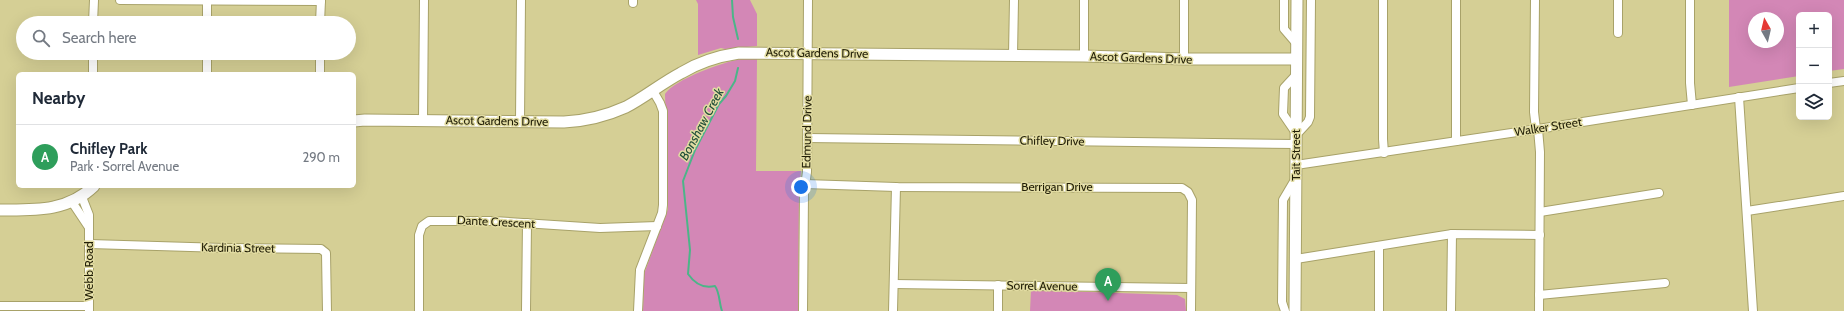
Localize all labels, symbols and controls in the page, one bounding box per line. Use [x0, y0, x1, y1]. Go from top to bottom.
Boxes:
north arrow [1748, 12, 1784, 48]
map controls [1796, 12, 1832, 120]
button: + [1796, 12, 1832, 48]
search box [16, 16, 356, 60]
icon: search [30, 27, 52, 49]
text: Search here [62, 29, 137, 47]
street label: Ascot Gardens Drive [766, 44, 868, 61]
street label: Ascot Gardens Drive [1090, 48, 1193, 67]
button: − [1796, 48, 1832, 84]
button: layers [1796, 84, 1832, 120]
water label: Bonshaw Creek [675, 85, 727, 163]
text: Nearby [32, 88, 85, 108]
street label: Edmund Drive [798, 95, 815, 169]
street label: Ascot Gardens Drive [446, 112, 548, 129]
street label: Walker Street [1513, 114, 1583, 139]
street label: Tait Street [1288, 129, 1303, 181]
street label: Chifley Drive [1019, 132, 1085, 149]
text: Chifley Park [70, 140, 147, 158]
text: A [41, 149, 49, 165]
text: 290 m [302, 149, 340, 165]
text: Park · Sorrel Avenue [70, 158, 179, 174]
your location [791, 177, 811, 197]
street label: Berrigan Drive [1021, 179, 1093, 194]
street label: Dante Crescent [457, 212, 535, 231]
street label: Kardinia Street [201, 239, 275, 256]
street label: Webb Road [81, 241, 96, 301]
pin: A [1095, 268, 1121, 301]
street label: Sorrel Avenue [1007, 277, 1078, 294]

